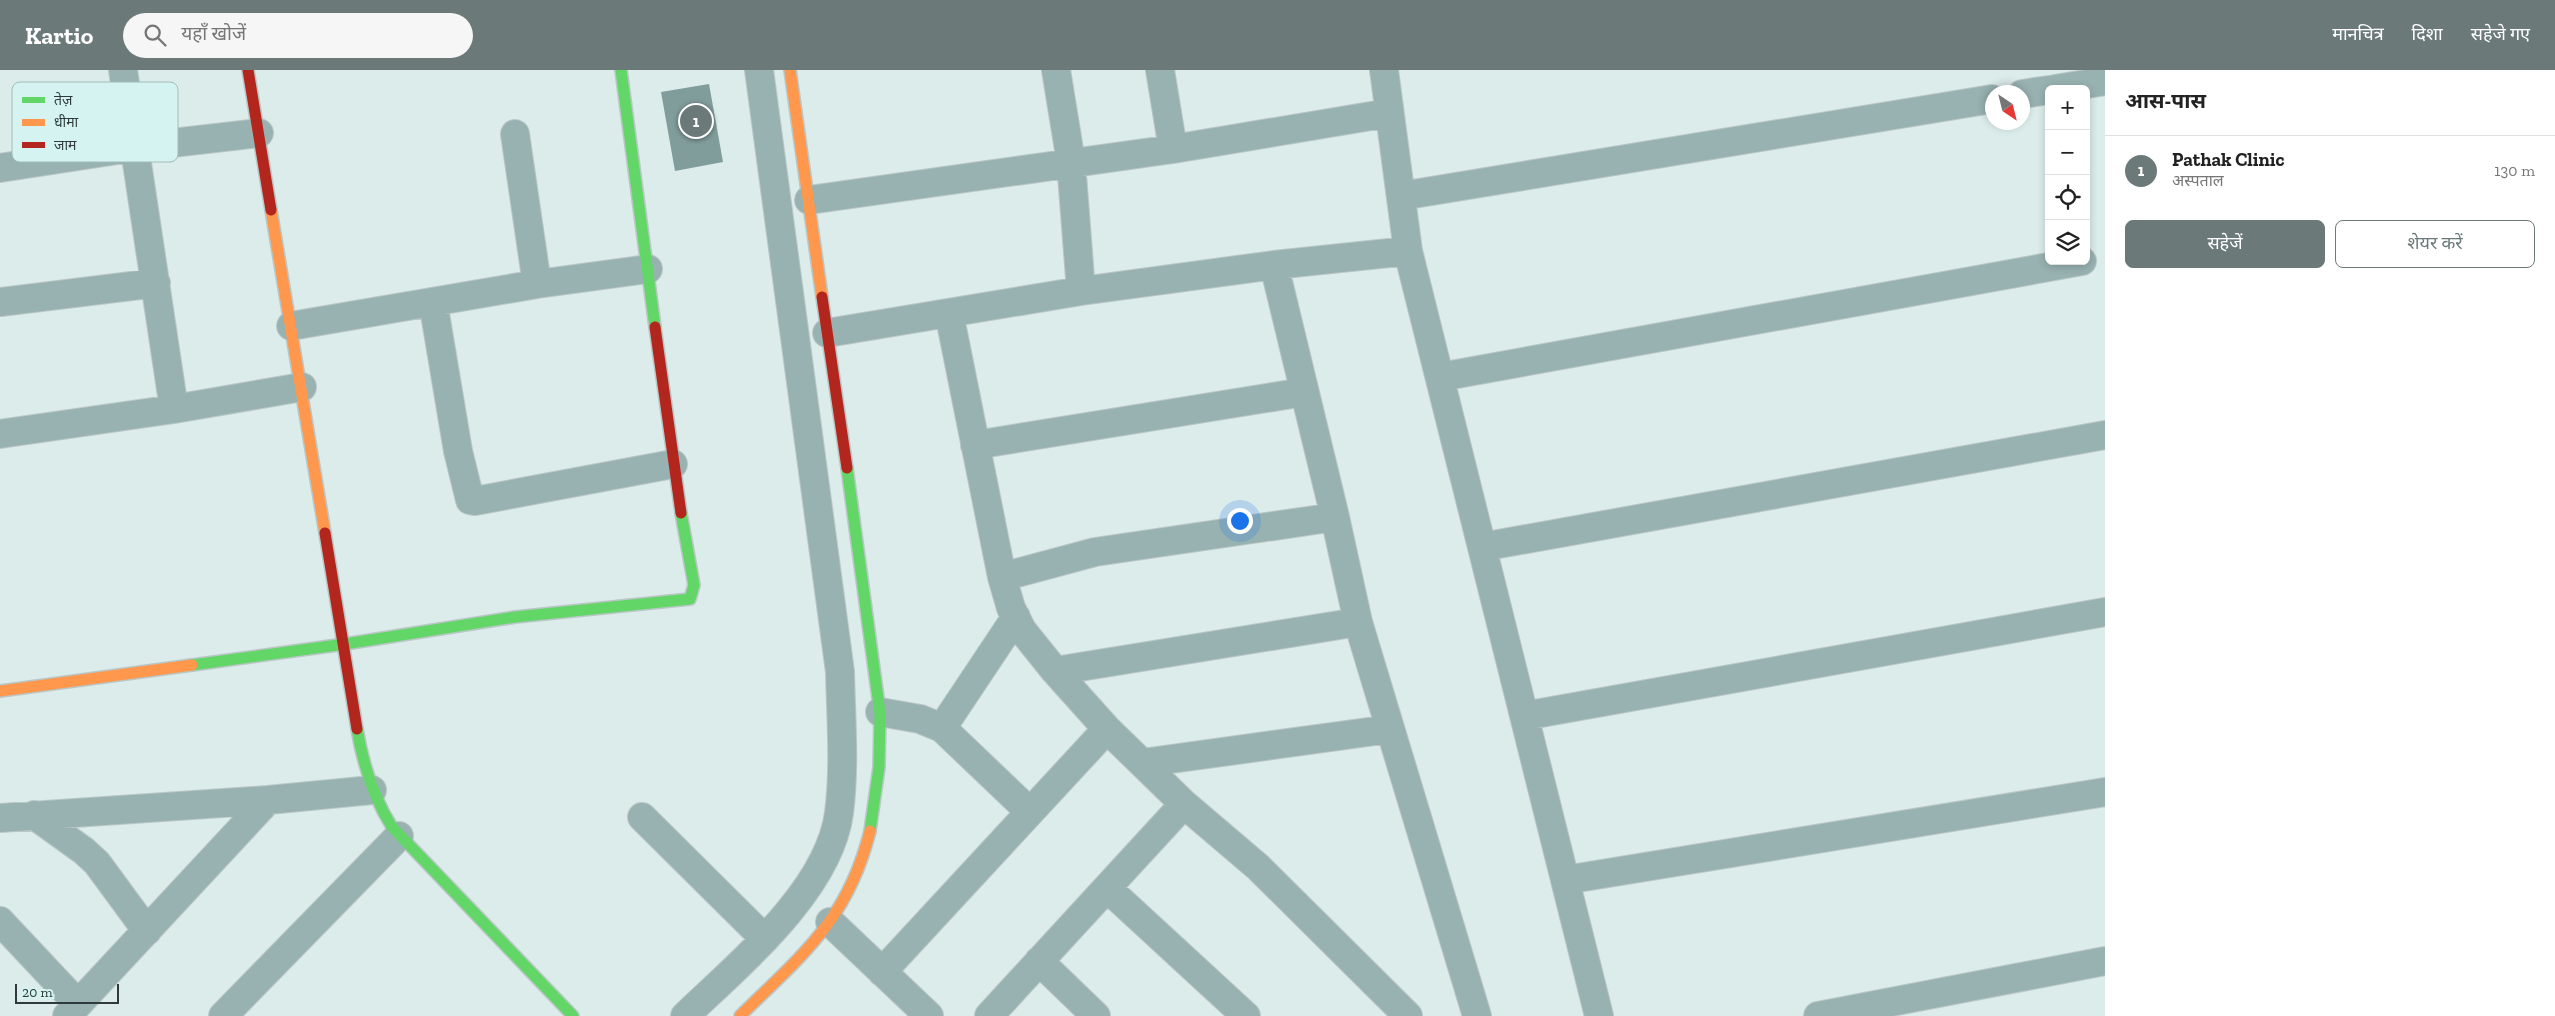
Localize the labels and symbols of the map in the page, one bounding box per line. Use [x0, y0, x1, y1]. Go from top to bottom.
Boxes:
legend [12, 82, 178, 162]
north arrow [1985, 85, 2030, 130]
text: तेज़ [54, 91, 73, 109]
pin: 1 [680, 102, 712, 140]
text: धीमा [54, 114, 79, 131]
text: जाम [54, 137, 77, 154]
your location [1227, 508, 1253, 534]
scale bar [15, 981, 119, 1004]

